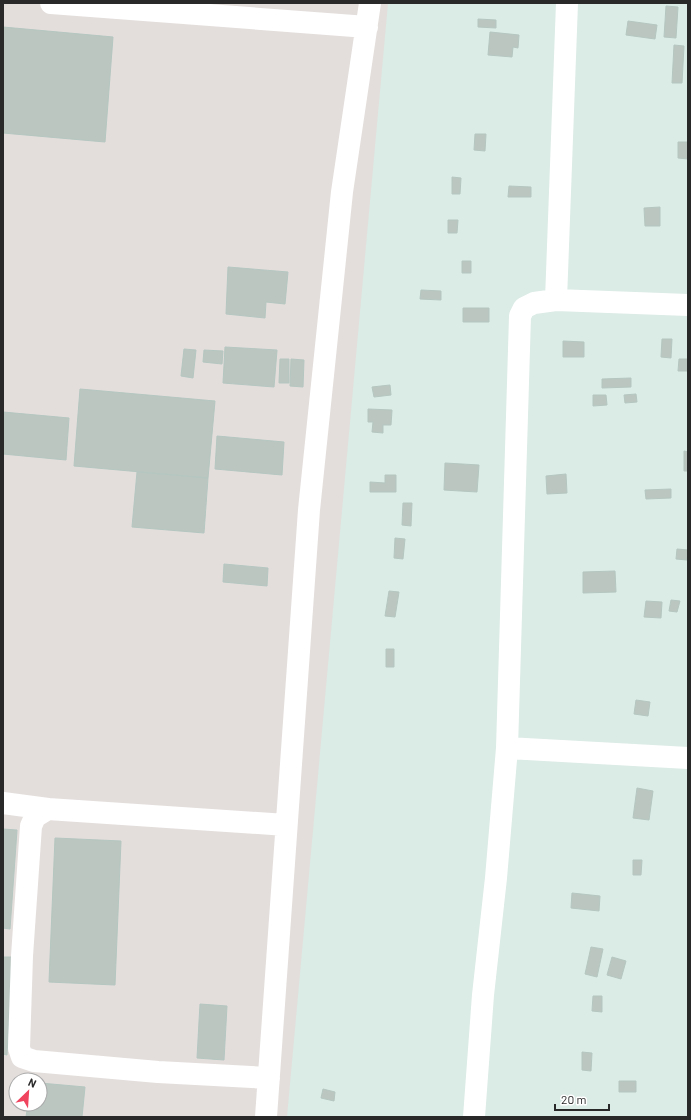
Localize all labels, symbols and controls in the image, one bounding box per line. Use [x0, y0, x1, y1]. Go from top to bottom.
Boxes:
north arrow [8, 1072, 48, 1112]
text: N [26, 1075, 39, 1090]
scale bar [555, 1086, 609, 1112]
text: 20 m [561, 1092, 587, 1106]

